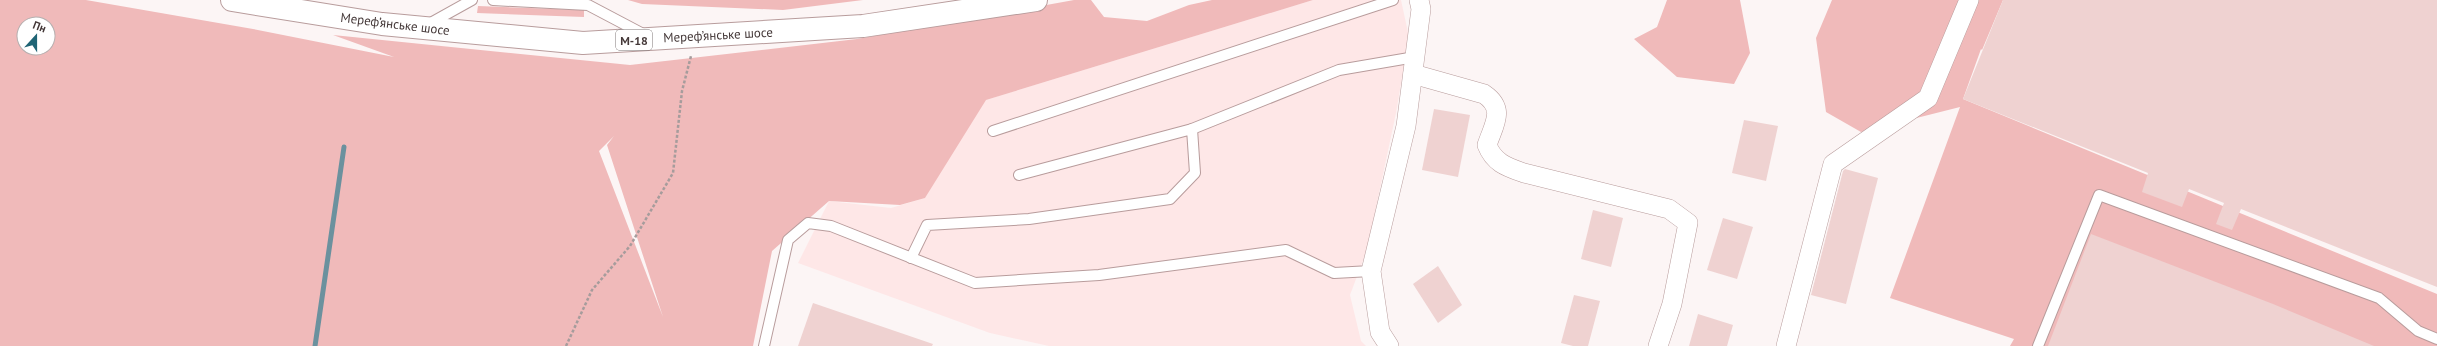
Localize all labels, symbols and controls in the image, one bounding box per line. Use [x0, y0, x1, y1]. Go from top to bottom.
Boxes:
street label: Мереф’янське шосе [339, 9, 451, 39]
north arrow [16, 16, 56, 56]
text: Пн [31, 18, 48, 36]
street label: Мереф’янське шосе [663, 24, 773, 46]
road number: М-18 [616, 30, 652, 50]

